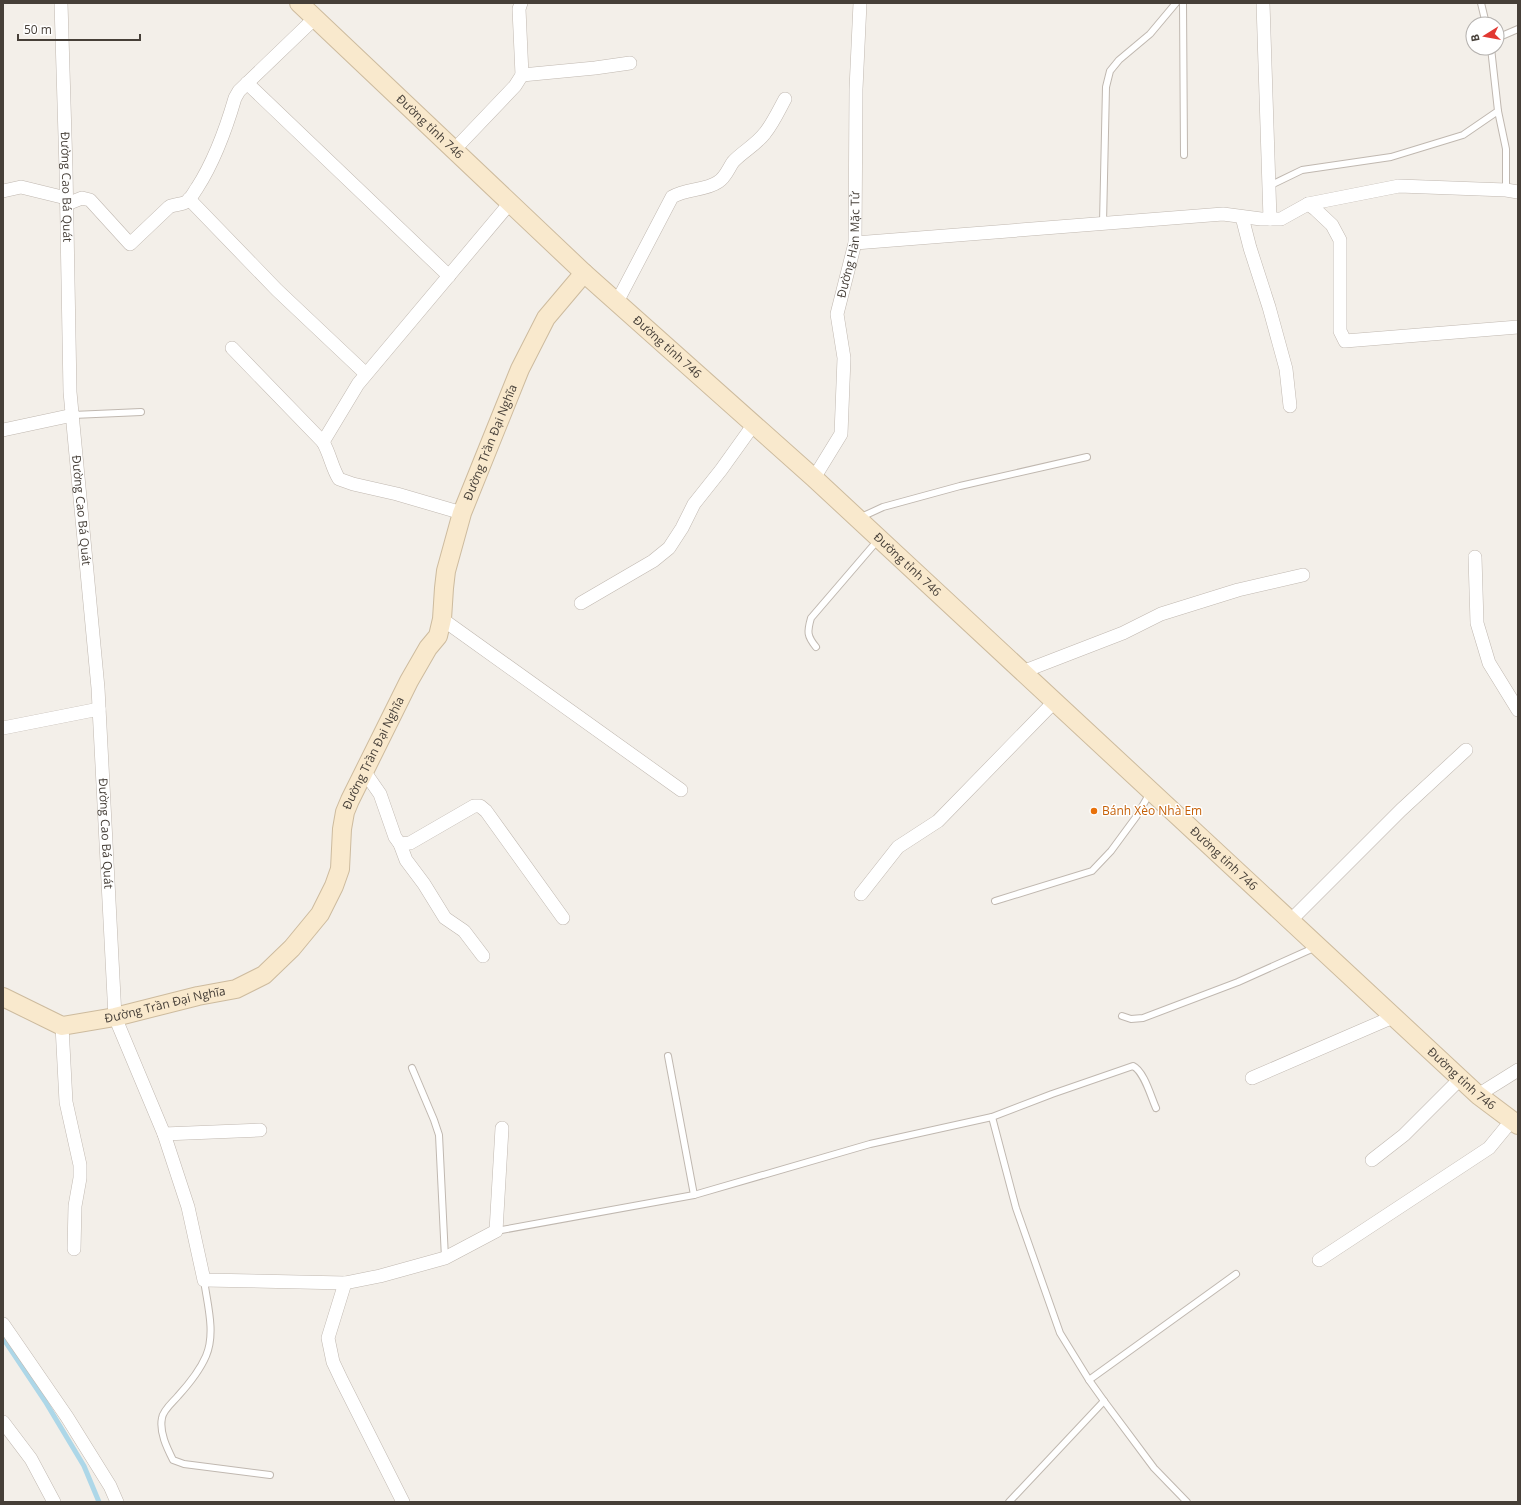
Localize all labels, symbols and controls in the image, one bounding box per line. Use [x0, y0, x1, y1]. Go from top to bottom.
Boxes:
scale bar [18, 16, 140, 42]
north arrow [1465, 16, 1505, 56]
text: 50 m [24, 21, 52, 38]
text: B [1467, 33, 1483, 43]
street label: Đường tỉnh 746 [393, 90, 467, 163]
street label: Đường Cao Bá Quát [57, 131, 76, 242]
street label: Đường Hàn Mặc Tử [832, 190, 863, 300]
street label: Đường tỉnh 746 [629, 312, 706, 382]
street label: Đường Trần Đại Nghĩa [459, 382, 521, 503]
street label: Đường Cao Bá Quát [68, 454, 95, 566]
street label: Đường tỉnh 746 [870, 529, 945, 600]
street label: Đường Trần Đại Nghĩa [338, 694, 408, 812]
street label: Đường Cao Bá Quát [95, 778, 117, 889]
place label: Bánh Xèo Nhà Em [1102, 802, 1202, 819]
marker: Bánh Xèo Nhà Em [1089, 806, 1099, 816]
street label: Đường tỉnh 746 [1186, 823, 1262, 894]
street label: Đường Trần Đại Nghĩa [103, 982, 227, 1027]
street label: Đường tỉnh 746 [1424, 1043, 1500, 1114]

